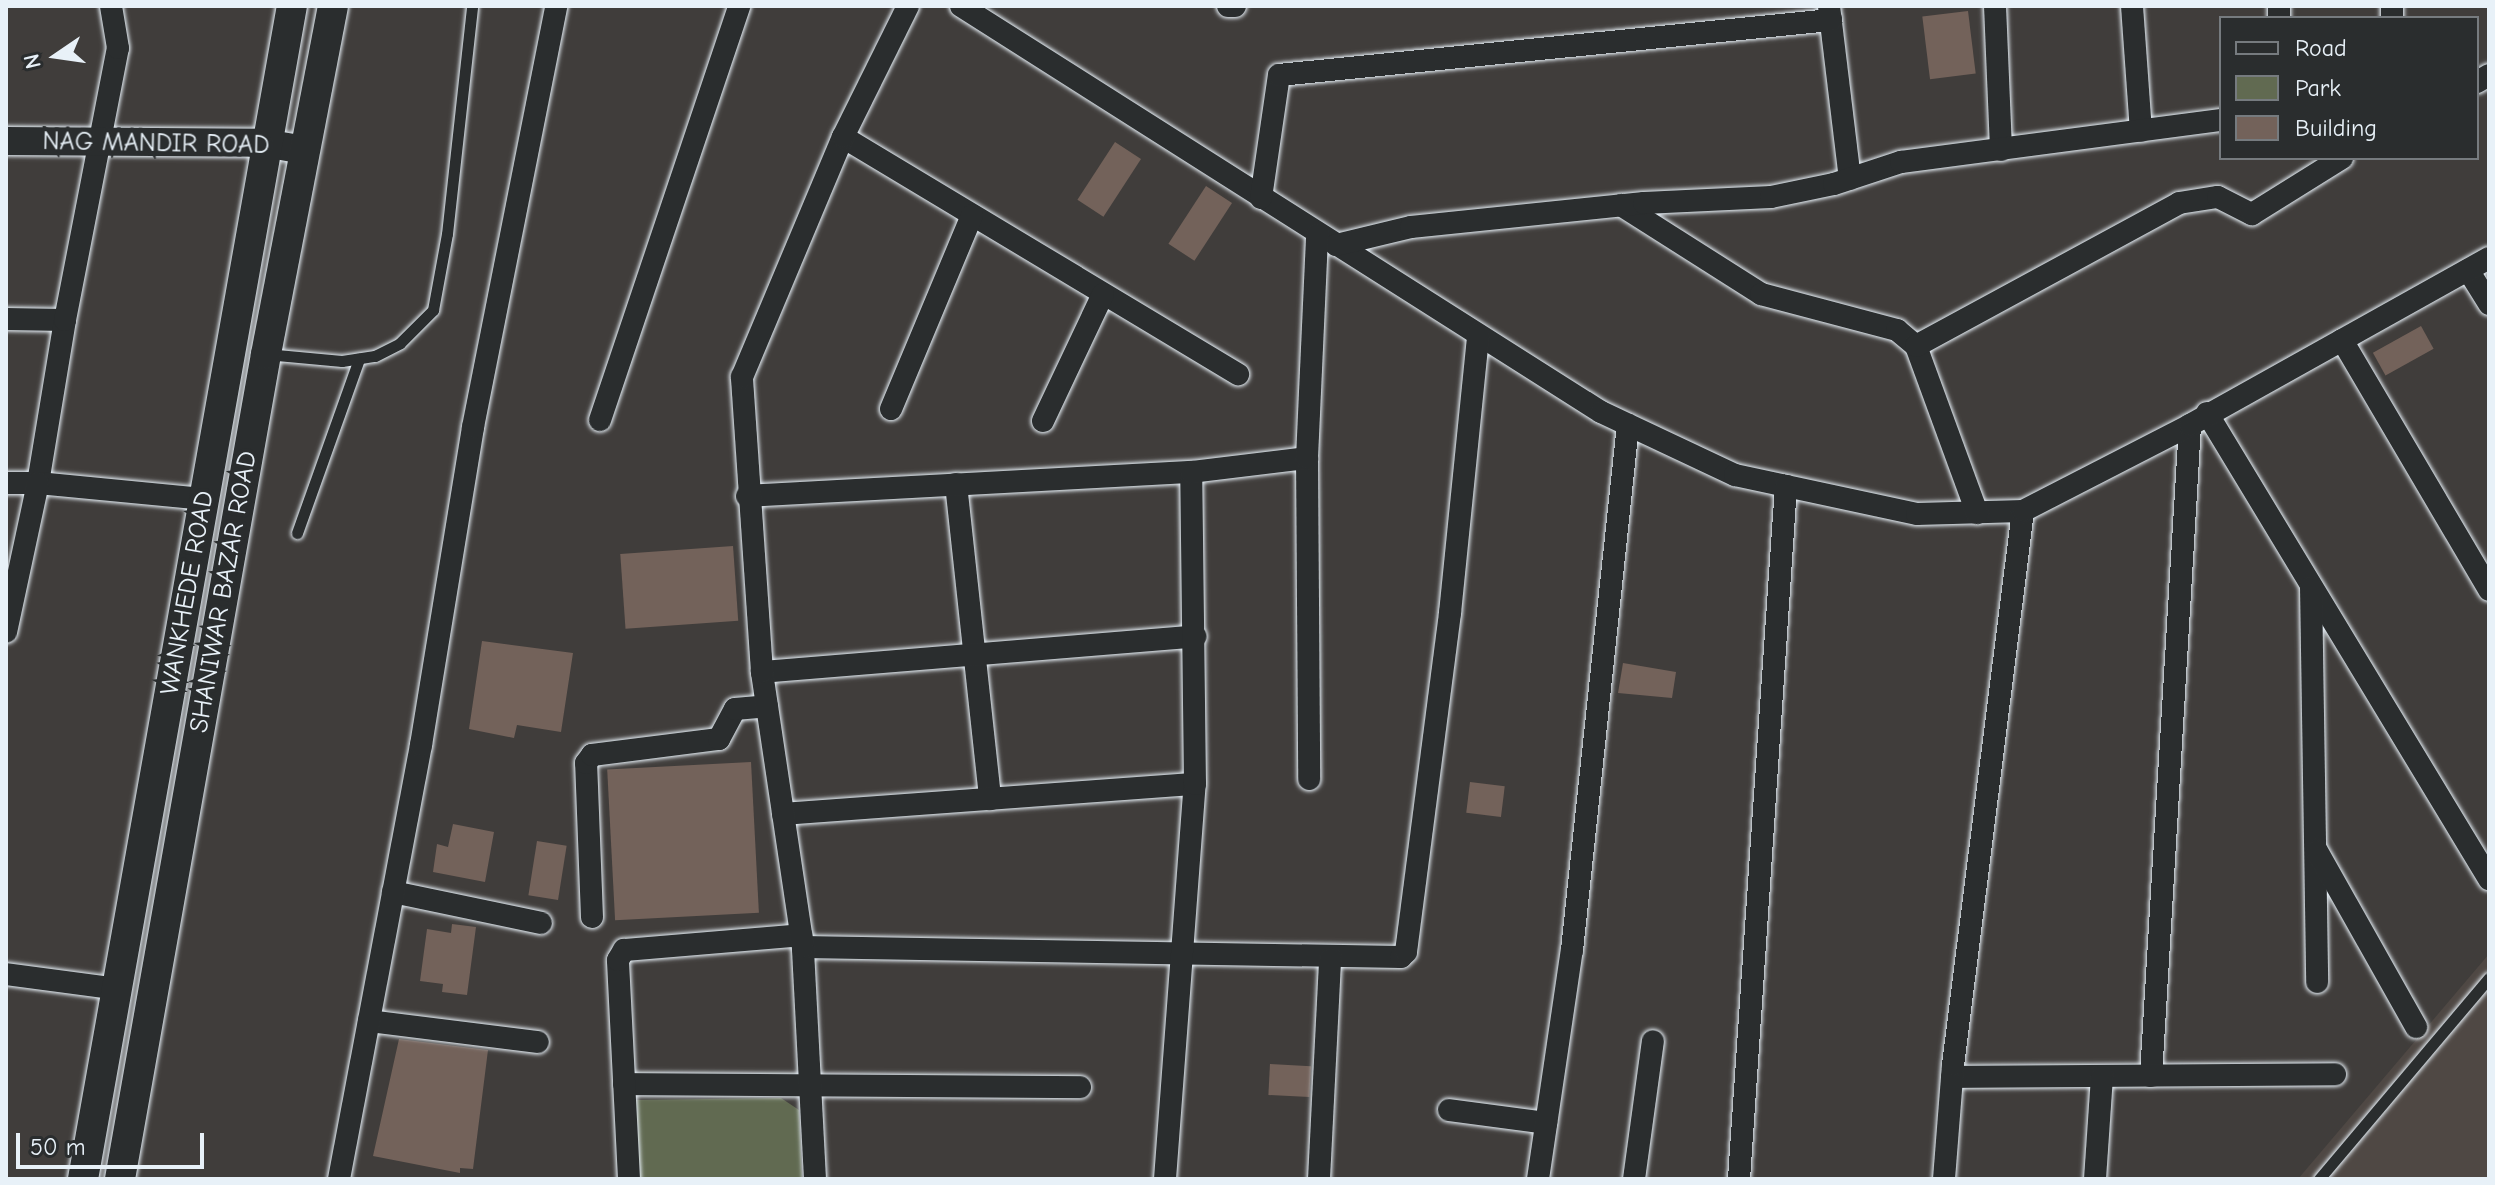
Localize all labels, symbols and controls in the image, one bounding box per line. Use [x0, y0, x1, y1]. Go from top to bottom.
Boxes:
north arrow [16, 16, 96, 96]
legend [2219, 16, 2479, 160]
text: Road [2295, 34, 2347, 62]
text: N [18, 51, 47, 71]
text: Park [2295, 74, 2341, 102]
text: Building [2295, 114, 2377, 142]
street label: NAG MANDIR ROAD [42, 126, 270, 162]
street label: SHANIWAR BAZAR ROAD [184, 449, 264, 735]
street label: WANKHEDE ROAD [155, 488, 221, 698]
scale bar [20, 1117, 208, 1167]
text: 50 m [30, 1133, 86, 1161]

